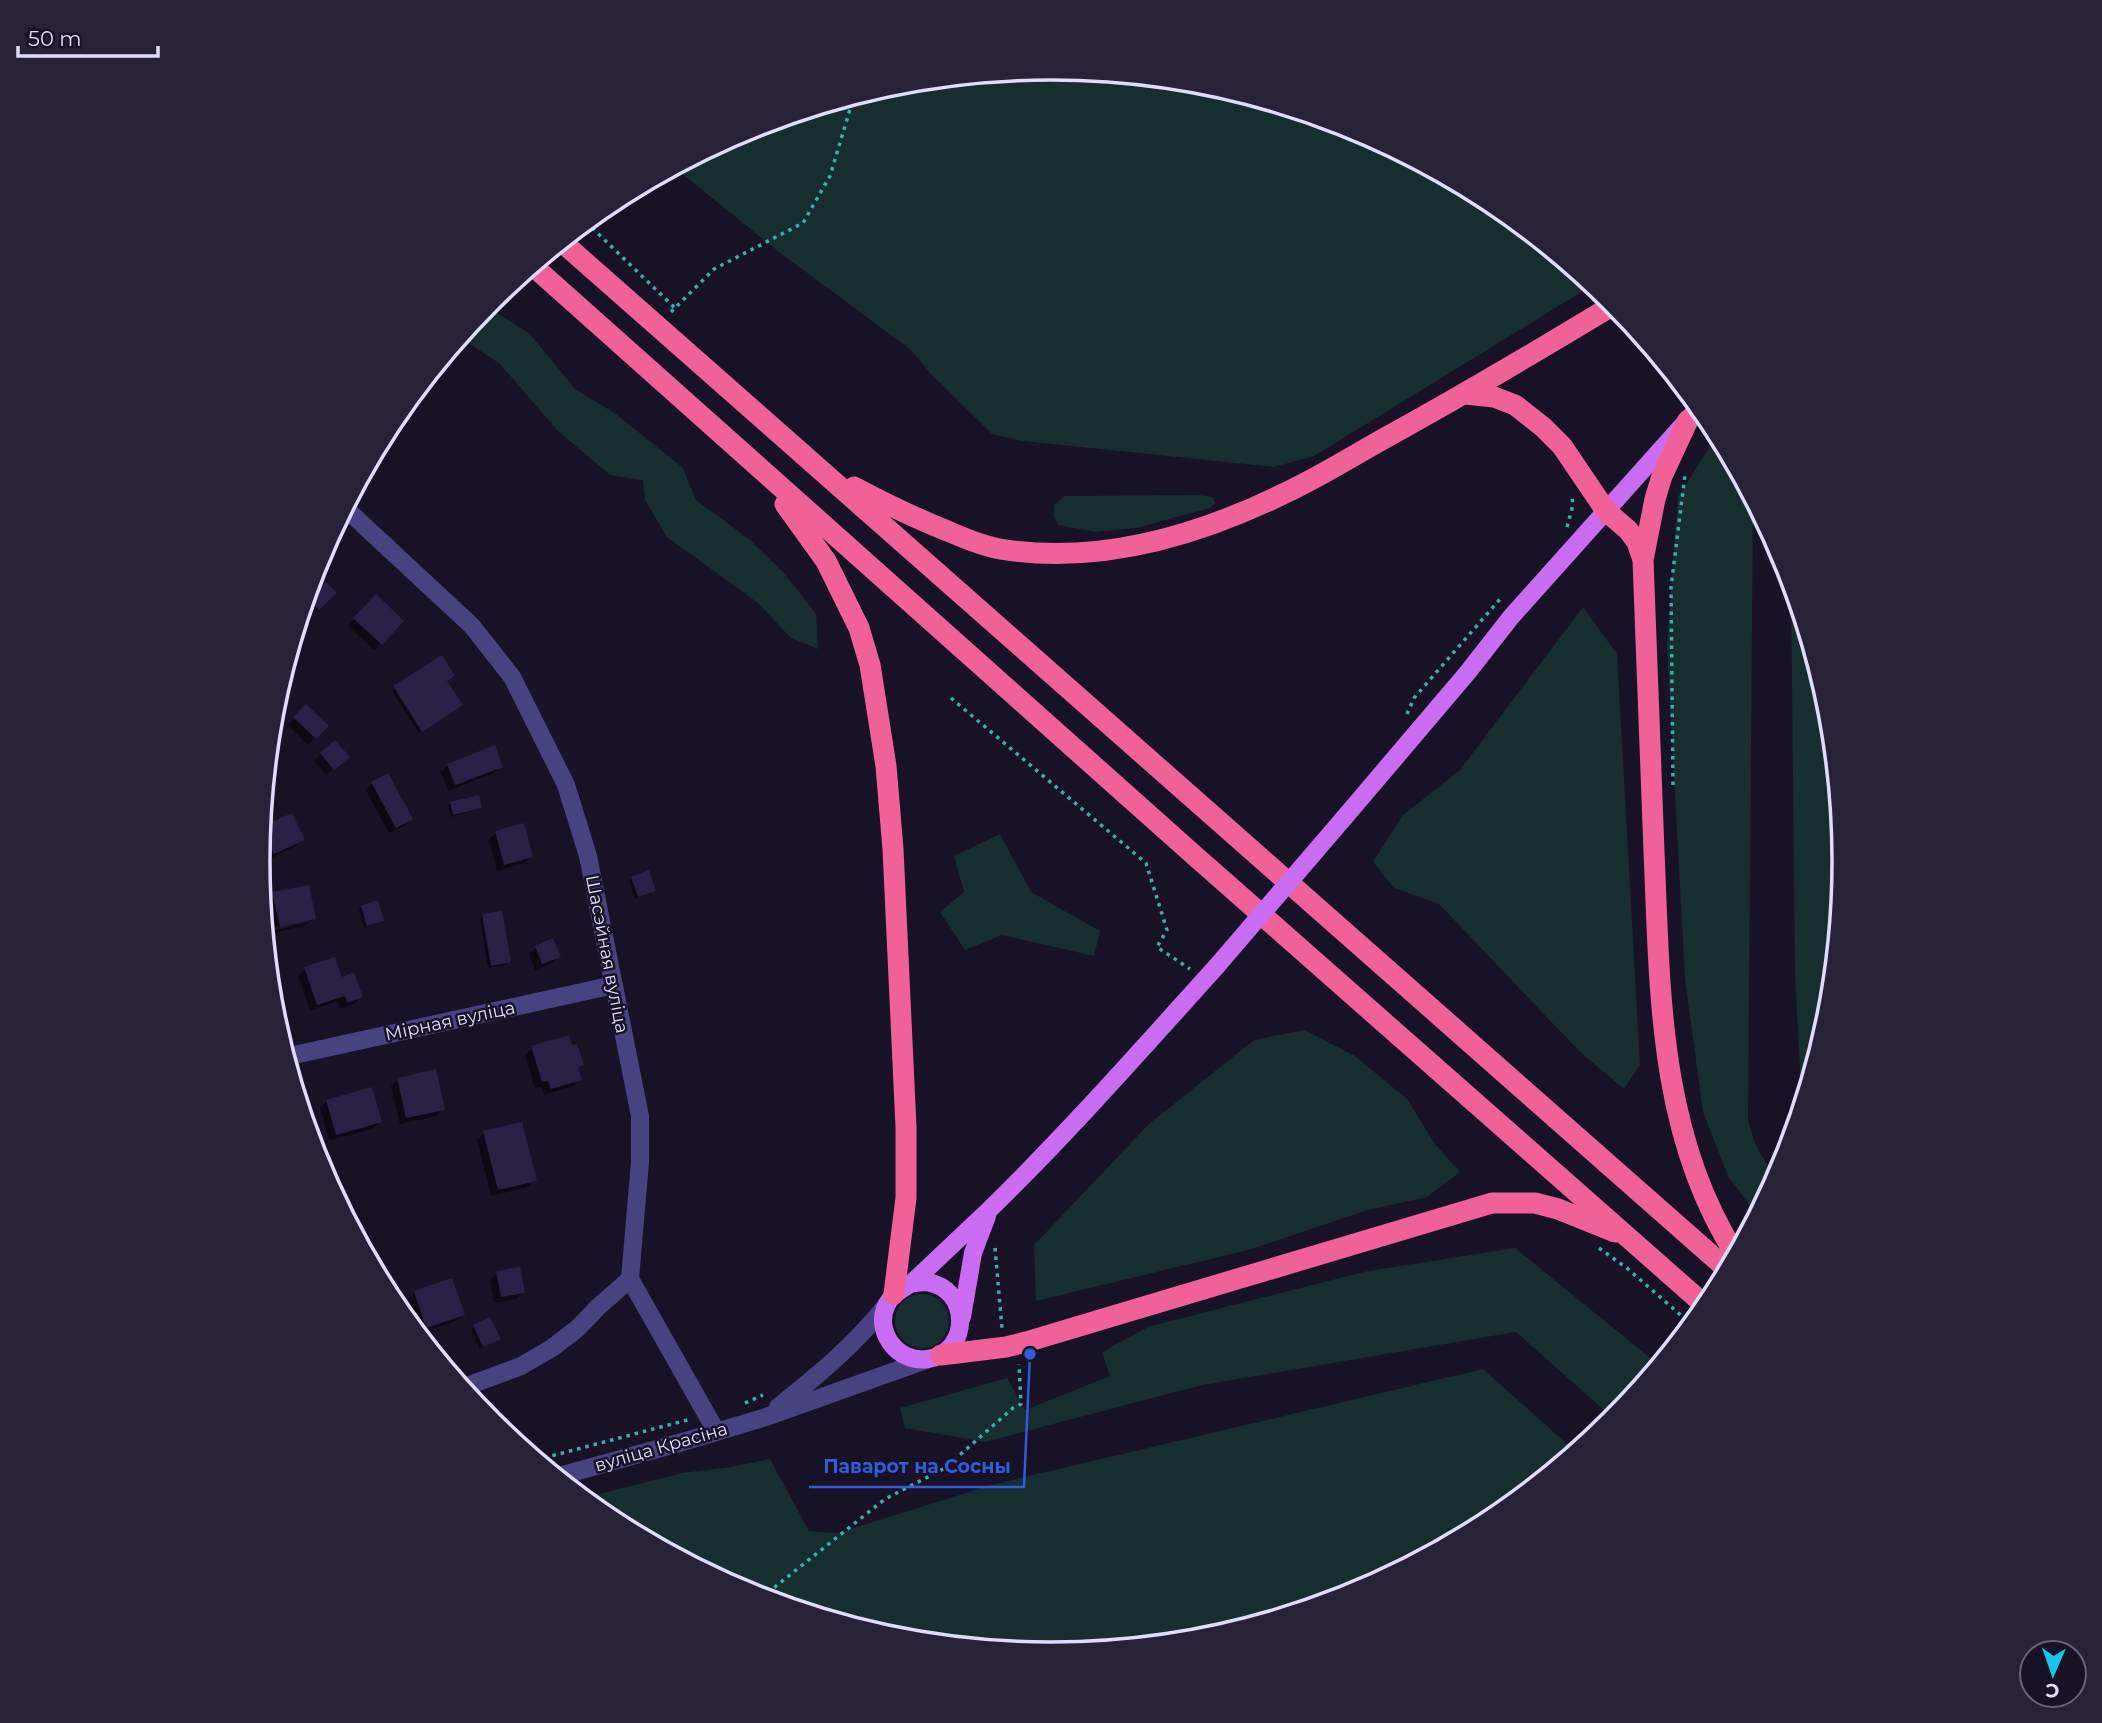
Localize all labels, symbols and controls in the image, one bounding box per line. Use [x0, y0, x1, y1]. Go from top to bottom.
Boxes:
scale bar [18, 14, 158, 58]
text: 50 m [28, 26, 82, 51]
street label: Шасэйная вуліца [581, 873, 633, 1035]
street label: Мірная вуліца [383, 996, 517, 1046]
street label: вуліца Красіна [592, 1417, 730, 1477]
callout: Паварот на Сосны [809, 1447, 1024, 1487]
text: Паварот на Сосны [823, 1455, 1011, 1478]
north arrow [2018, 1639, 2088, 1709]
text: С [2045, 1679, 2060, 1702]

